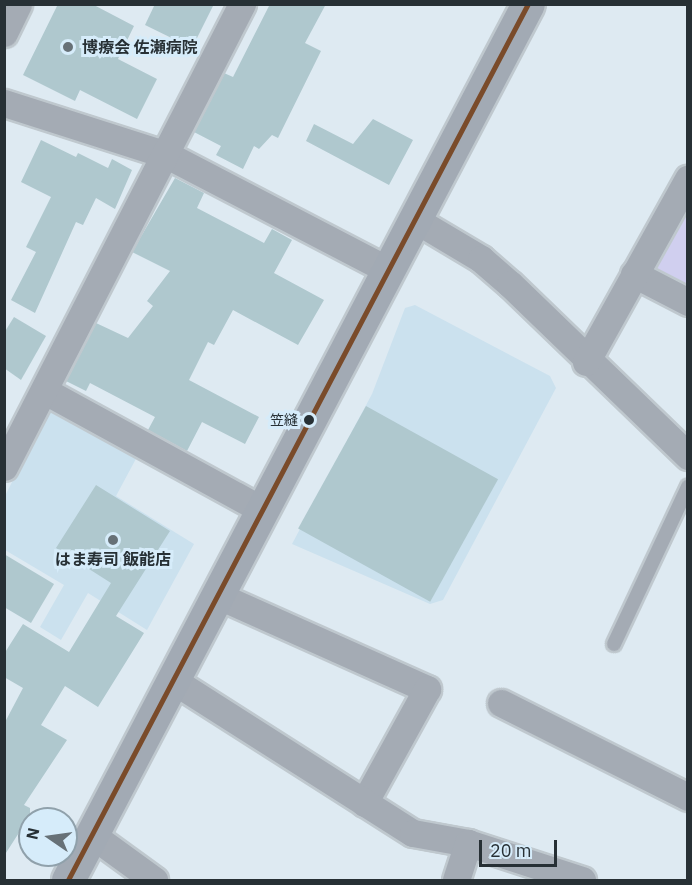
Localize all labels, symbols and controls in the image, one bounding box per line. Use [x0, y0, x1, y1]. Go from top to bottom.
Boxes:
place label: 博療会 佐瀬病院 [82, 37, 198, 57]
marker: 博療会 佐瀬病院 [59, 38, 77, 56]
place label: 笠縫 [270, 412, 298, 428]
marker: 笠縫 [303, 414, 315, 426]
marker: はま寿司 飯能店 [106, 533, 120, 547]
place label: はま寿司 飯能店 [55, 549, 171, 569]
north arrow [18, 807, 78, 867]
text: N [21, 826, 43, 841]
scale bar [482, 828, 560, 866]
text: 20 m [490, 839, 532, 862]

